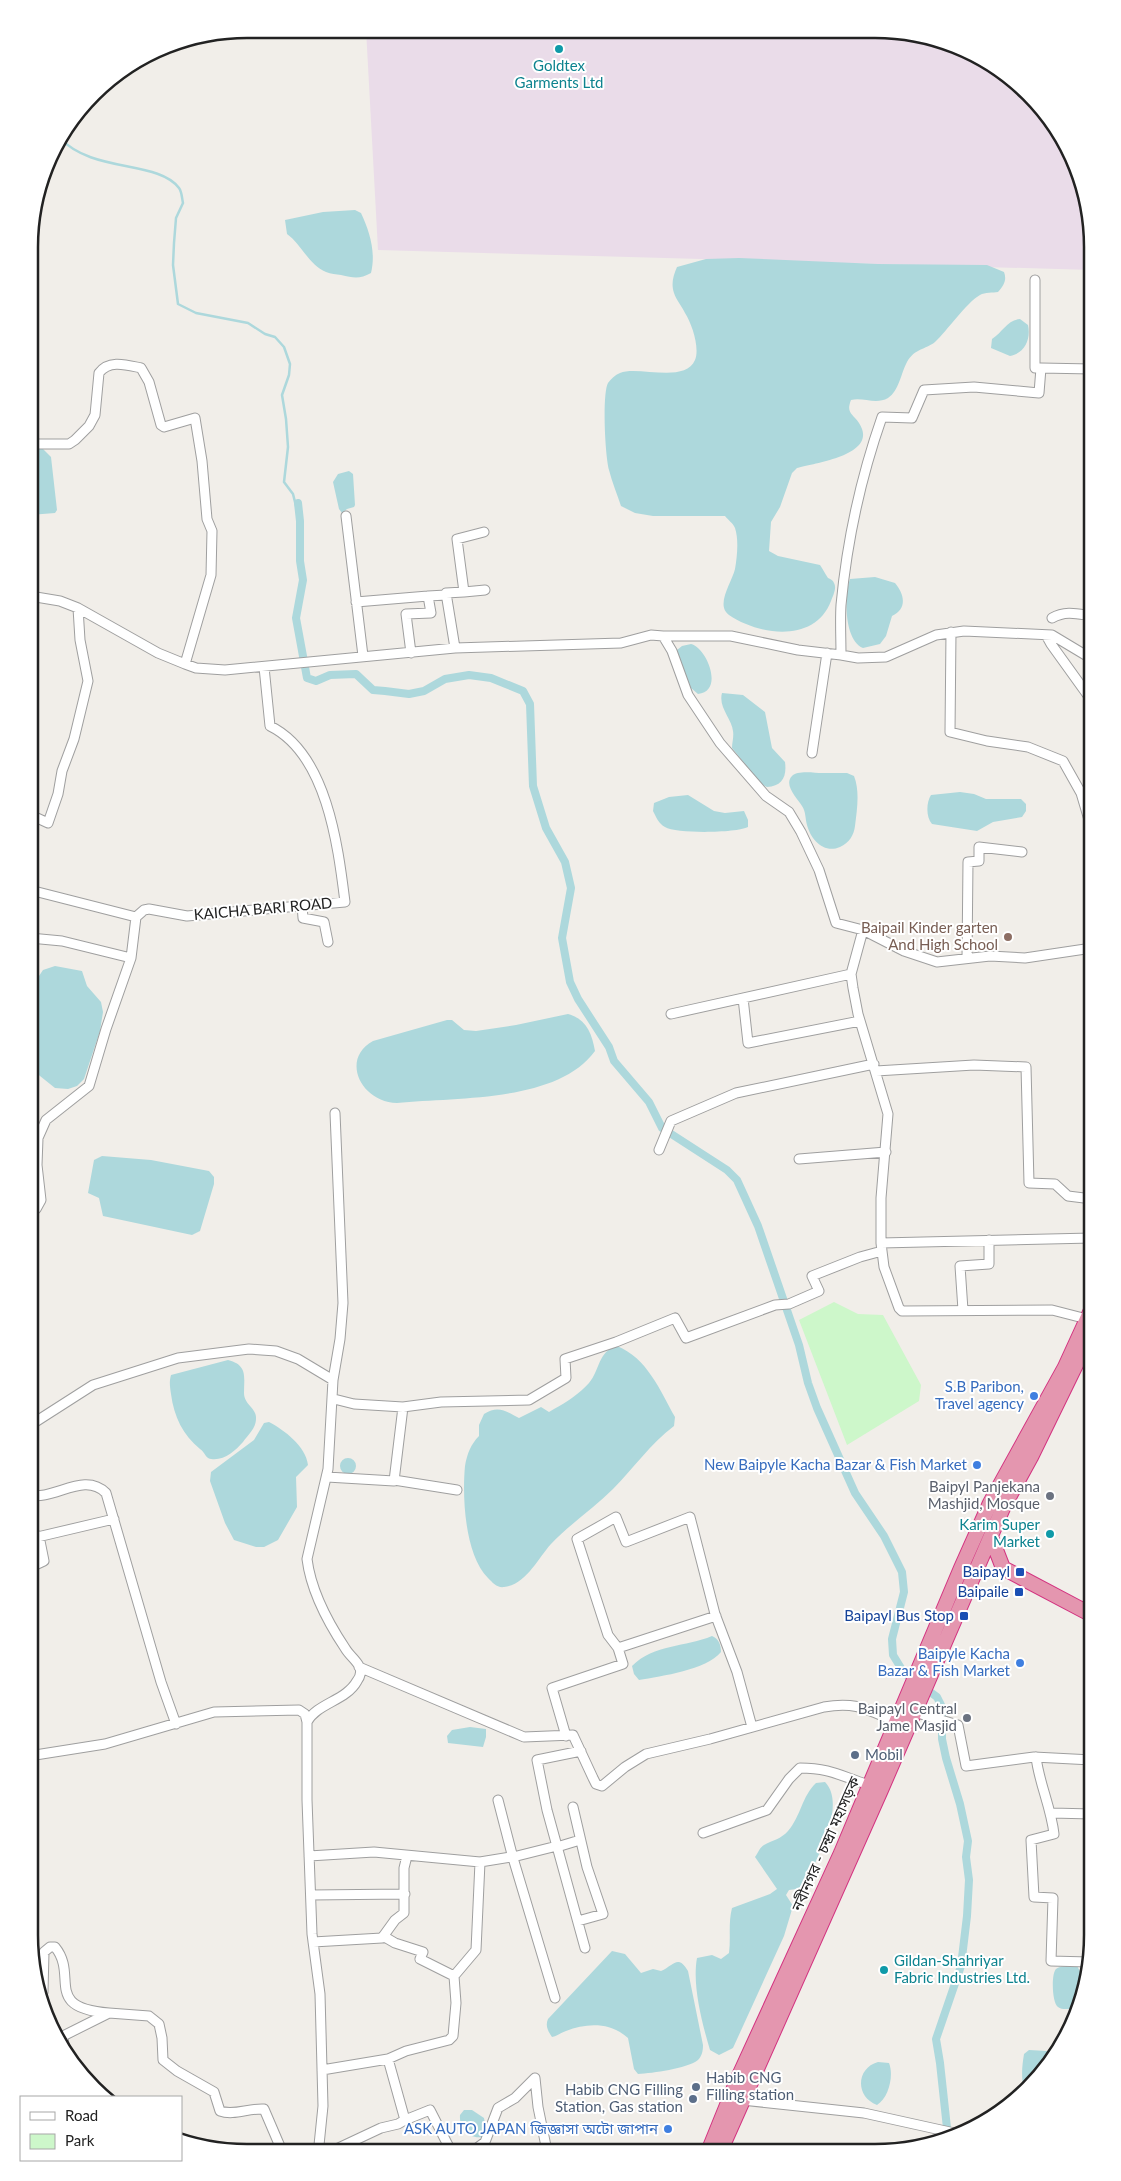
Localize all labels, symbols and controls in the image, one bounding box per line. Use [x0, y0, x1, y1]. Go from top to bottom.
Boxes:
marker: Goldtex Garments Ltd [553, 43, 565, 55]
place label: Goldtex Garments Ltd [515, 56, 603, 91]
street label: KAICHA BARI ROAD [193, 893, 333, 923]
place label: Baipail Kinder garten And High School [861, 918, 998, 953]
marker: Baipail Kinder garten And High School [1002, 931, 1014, 943]
place label: S.B Paribon, Travel agency [935, 1377, 1024, 1412]
marker: S.B Paribon, Travel agency [1028, 1390, 1040, 1402]
place label: New Baipyle Kacha Bazar & Fish Market [704, 1455, 968, 1473]
marker: New Baipyle Kacha Bazar & Fish Market [971, 1459, 983, 1471]
place label: Baipyl Panjekana Mashjid, Mosque [928, 1477, 1040, 1512]
marker: Baipyl Panjekana Mashjid, Mosque [1044, 1490, 1056, 1502]
place label: Karim Super Market [959, 1515, 1041, 1550]
marker: Karim Super Market [1044, 1528, 1056, 1540]
place label: Baipayl [962, 1562, 1010, 1580]
marker: Baipayl [1014, 1566, 1026, 1578]
place label: Baipaile [957, 1582, 1009, 1600]
marker: Baipaile [1013, 1586, 1025, 1598]
place label: Baipayl Bus Stop [844, 1606, 954, 1624]
marker: Baipayl Bus Stop [958, 1610, 970, 1622]
place label: Baipyle Kacha Bazar & Fish Market [877, 1644, 1011, 1679]
marker: Baipyle Kacha Bazar & Fish Market [1014, 1657, 1026, 1669]
place label: Baipayl Central Jame Masjid [858, 1699, 957, 1734]
marker: Baipayl Central Jame Masjid [961, 1712, 973, 1724]
place label: Mobil [865, 1745, 903, 1763]
marker: Mobil [849, 1749, 861, 1761]
street label: নবীনগর - চন্দ্রা মহাসড়ক [787, 1773, 863, 1914]
place label: Gildan-Shahriyar Fabric Industries Ltd. [894, 1951, 1030, 1986]
marker: Gildan-Shahriyar Fabric Industries Ltd. [878, 1964, 890, 1976]
place label: Habib CNG Filling station [706, 2068, 794, 2103]
place label: Habib CNG Filling Station, Gas station [555, 2080, 683, 2115]
marker: Habib CNG Filling station [690, 2081, 702, 2093]
marker: Habib CNG Filling Station, Gas station [687, 2093, 699, 2105]
legend [20, 2096, 182, 2161]
text: Road [65, 2106, 98, 2124]
place label: ASK AUTO JAPAN জিজ্ঞাসা অটো জাপান [404, 2119, 659, 2137]
marker: ASK AUTO JAPAN জিজ্ঞাসা অটো জাপান [662, 2123, 674, 2135]
text: Park [65, 2131, 95, 2149]

